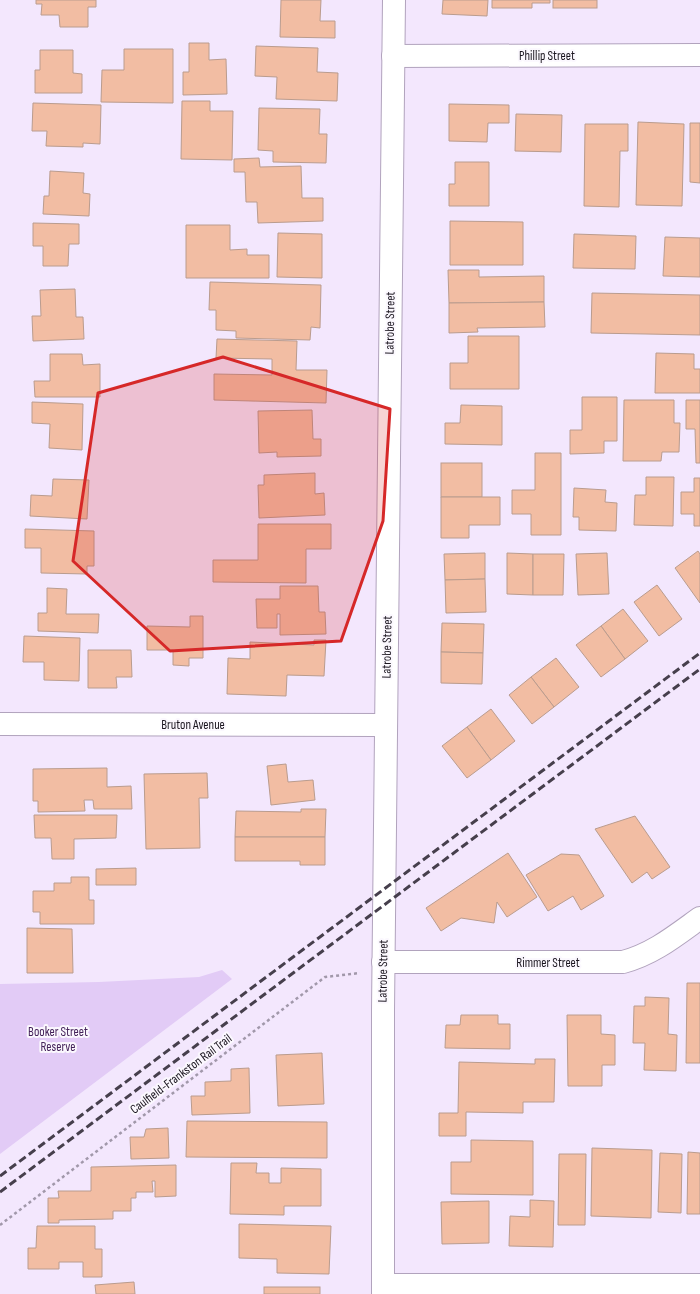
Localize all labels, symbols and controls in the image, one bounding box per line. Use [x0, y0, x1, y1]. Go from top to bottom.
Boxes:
street label: Phillip Street [519, 48, 575, 64]
street label: Latrobe Street [381, 291, 399, 355]
street label: Latrobe Street [378, 615, 396, 679]
street label: Bruton Avenue [161, 717, 225, 733]
street label: Latrobe Street [374, 939, 392, 1003]
street label: Rimmer Street [516, 955, 580, 971]
park label: Booker Street Reserve [28, 1024, 88, 1055]
street label: Caulfield-Frankston Rail Trail [127, 1031, 235, 1117]

